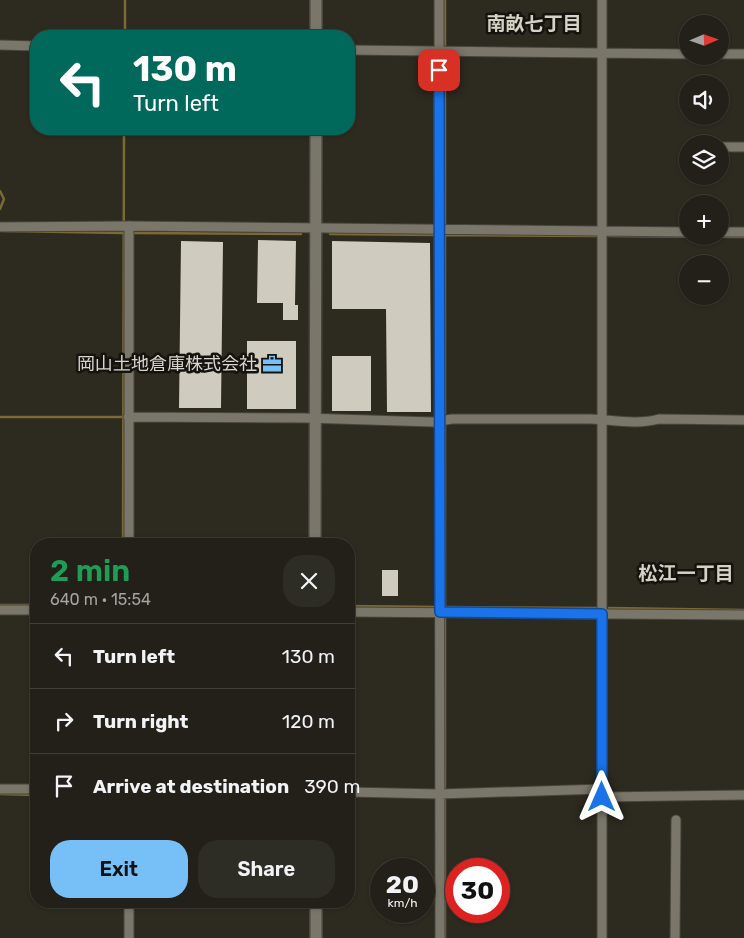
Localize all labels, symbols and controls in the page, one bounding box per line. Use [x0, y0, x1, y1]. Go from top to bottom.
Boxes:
district label: 南畝七丁目 [486, 12, 582, 35]
north arrow [679, 15, 729, 65]
map controls [679, 15, 729, 305]
text: 130 m [133, 48, 237, 90]
pin [418, 49, 460, 91]
icon: left [50, 50, 115, 115]
icon: arrive [425, 56, 453, 84]
button: sound [679, 75, 729, 125]
text: Turn left [133, 90, 219, 117]
button: layers [679, 135, 729, 185]
button: + [679, 195, 729, 245]
button: − [679, 255, 729, 305]
place label: 岡山土地倉庫株式会社 [77, 353, 257, 375]
office icon: 岡山土地倉庫株式会社 [261, 353, 283, 375]
text: 2 min [50, 553, 130, 589]
button: close [283, 555, 335, 607]
district label: 松江一丁目 [638, 562, 734, 585]
text: 640 m · 15:54 [50, 590, 151, 609]
icon: left [50, 642, 78, 670]
text: Turn left [93, 645, 175, 668]
text: 130 m [282, 645, 335, 668]
icon: right [50, 707, 78, 735]
text: Turn right [93, 710, 188, 733]
text: 120 m [282, 710, 335, 733]
position arrow [575, 770, 627, 822]
icon: arrive [50, 772, 78, 800]
text: Arrive at destination [93, 775, 289, 798]
text: 390 m [304, 775, 360, 798]
button: Exit [50, 840, 188, 898]
button: Share [198, 840, 335, 898]
speed limit sign: 30 [445, 858, 510, 923]
text: 20 [386, 870, 419, 899]
text: km/h [388, 896, 417, 910]

